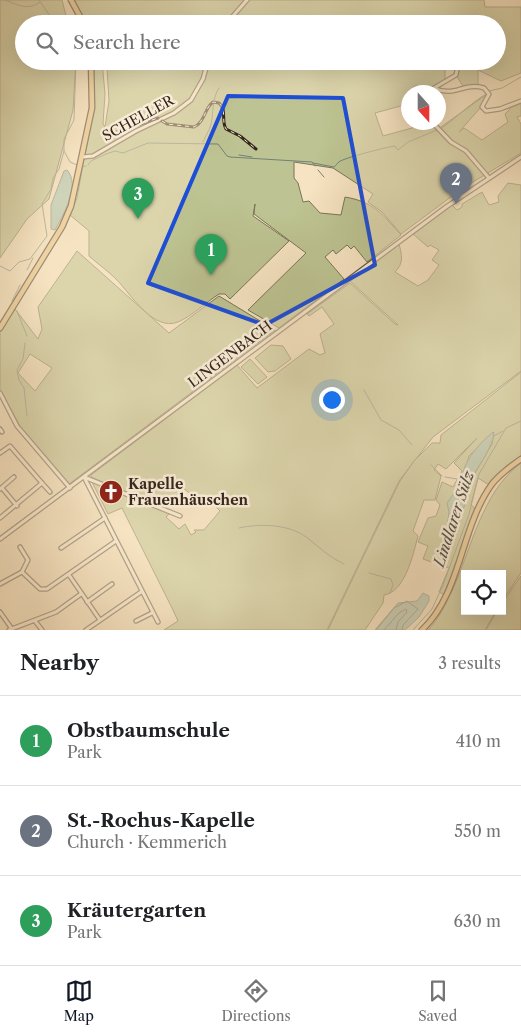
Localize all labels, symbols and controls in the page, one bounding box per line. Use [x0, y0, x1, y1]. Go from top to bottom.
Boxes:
search box [15, 15, 506, 70]
icon: search [33, 29, 61, 57]
text: Search here [73, 31, 181, 54]
north arrow [401, 85, 446, 130]
street label: SCHELLER [99, 91, 178, 145]
pin: 2 [440, 163, 472, 204]
pin: 3 [122, 178, 154, 219]
pin: 1 [195, 234, 227, 275]
street label: LINGENBACH [184, 317, 276, 391]
your location [319, 387, 345, 413]
water label: Lindlarer Sülz [429, 468, 478, 570]
place label: Kapelle Frauenhäuschen [128, 475, 249, 509]
church icon: Kapelle Frauenhäuschen [98, 479, 124, 505]
map controls [461, 570, 506, 615]
button: locate [461, 570, 506, 615]
text: Nearby [20, 650, 99, 675]
text: 3 results [438, 653, 501, 673]
text: Obstbaumschule [67, 719, 230, 742]
text: 1 [32, 731, 40, 751]
text: 410 m [456, 731, 501, 751]
text: Park [67, 742, 102, 762]
text: St.-Rochus-Kapelle [67, 809, 255, 832]
text: 2 [31, 821, 41, 841]
text: 550 m [454, 821, 501, 841]
text: Church · Kemmerich [67, 832, 227, 852]
text: Kräutergarten [67, 899, 206, 922]
text: 3 [31, 911, 41, 931]
text: 630 m [454, 911, 501, 931]
text: Park [67, 922, 102, 942]
tab: Map [64, 977, 94, 1025]
tab: Directions [221, 977, 291, 1025]
tab: Saved [418, 977, 457, 1025]

